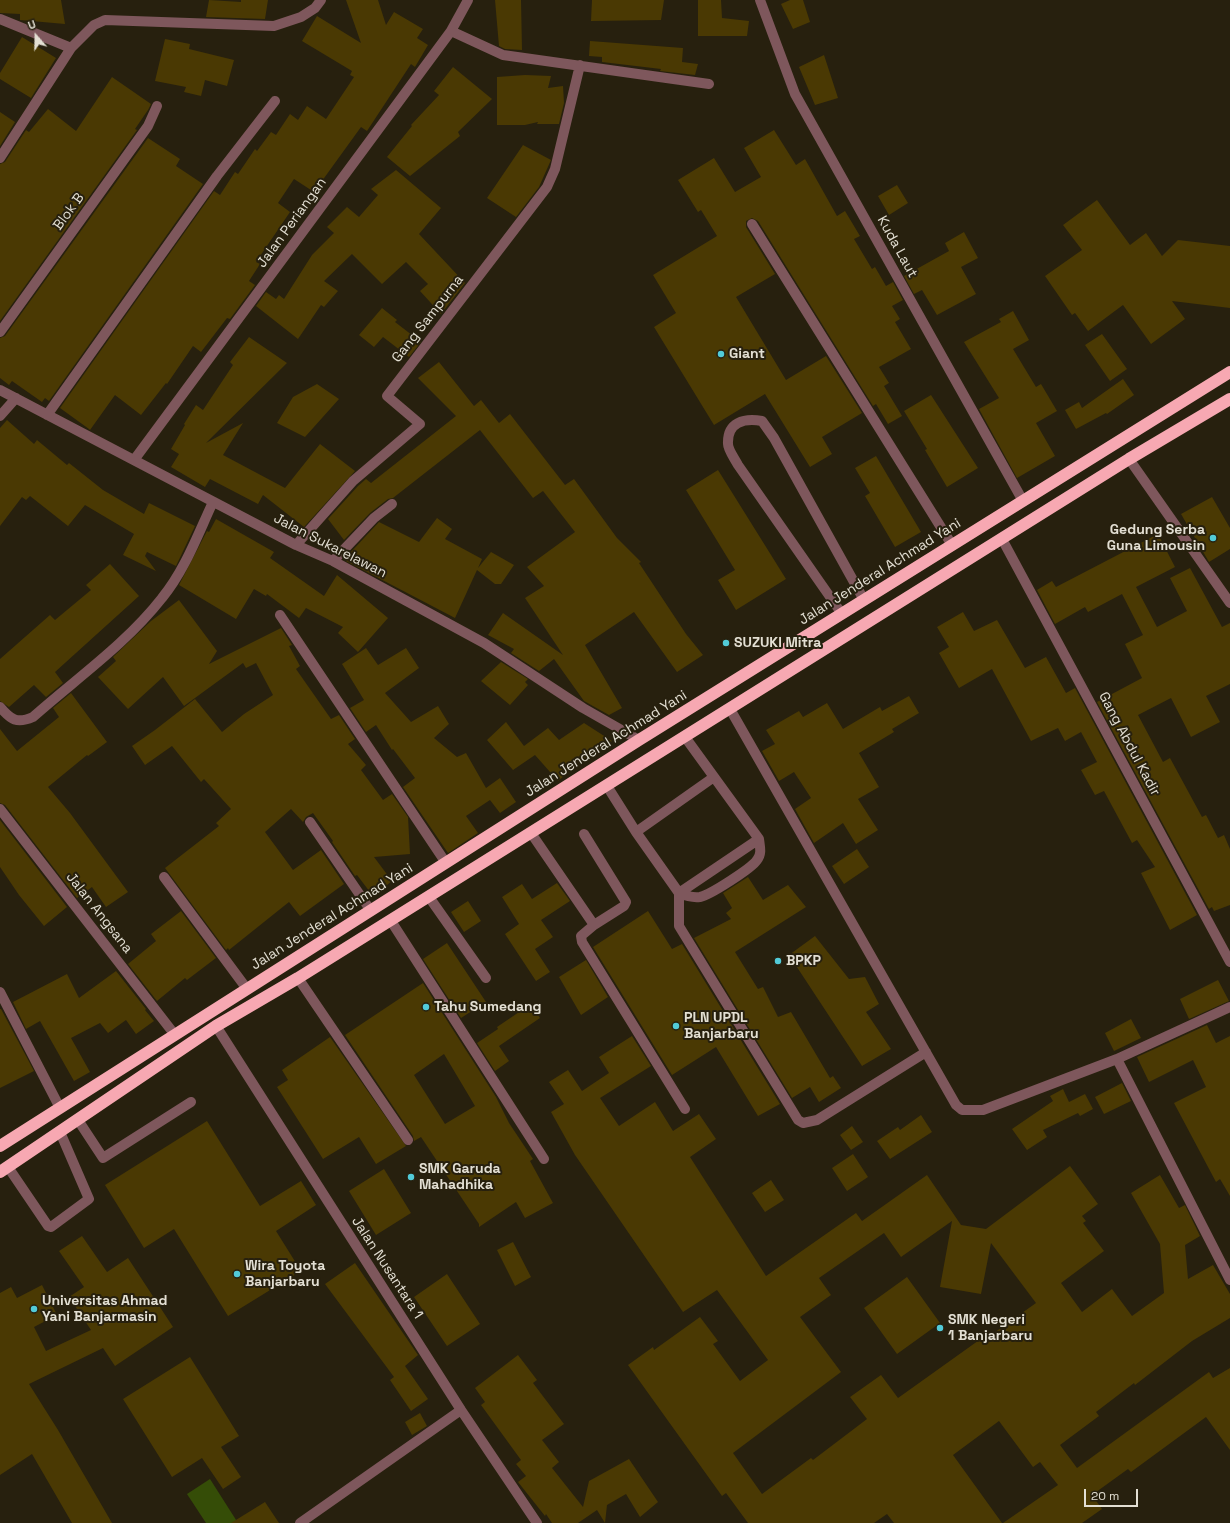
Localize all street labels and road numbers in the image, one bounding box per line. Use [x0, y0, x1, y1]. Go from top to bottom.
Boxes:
street label: Jalan Periangan [254, 175, 330, 271]
street label: Blok B [50, 190, 88, 234]
street label: Kuda Laut [873, 213, 921, 281]
street label: Gang Sampurna [389, 272, 467, 366]
street label: Jalan Sukarelawan [271, 510, 389, 582]
street label: Jalan Jenderal Achmad Yani [796, 515, 964, 629]
street label: Jalan Jenderal Achmad Yani [522, 687, 690, 801]
street label: Gang Abdul Kadir [1095, 689, 1163, 799]
street label: Jalan Jenderal Achmad Yani [248, 860, 416, 974]
street label: Jalan Angsana [62, 869, 136, 957]
street label: Jalan Nusantara 1 [348, 1214, 426, 1322]

